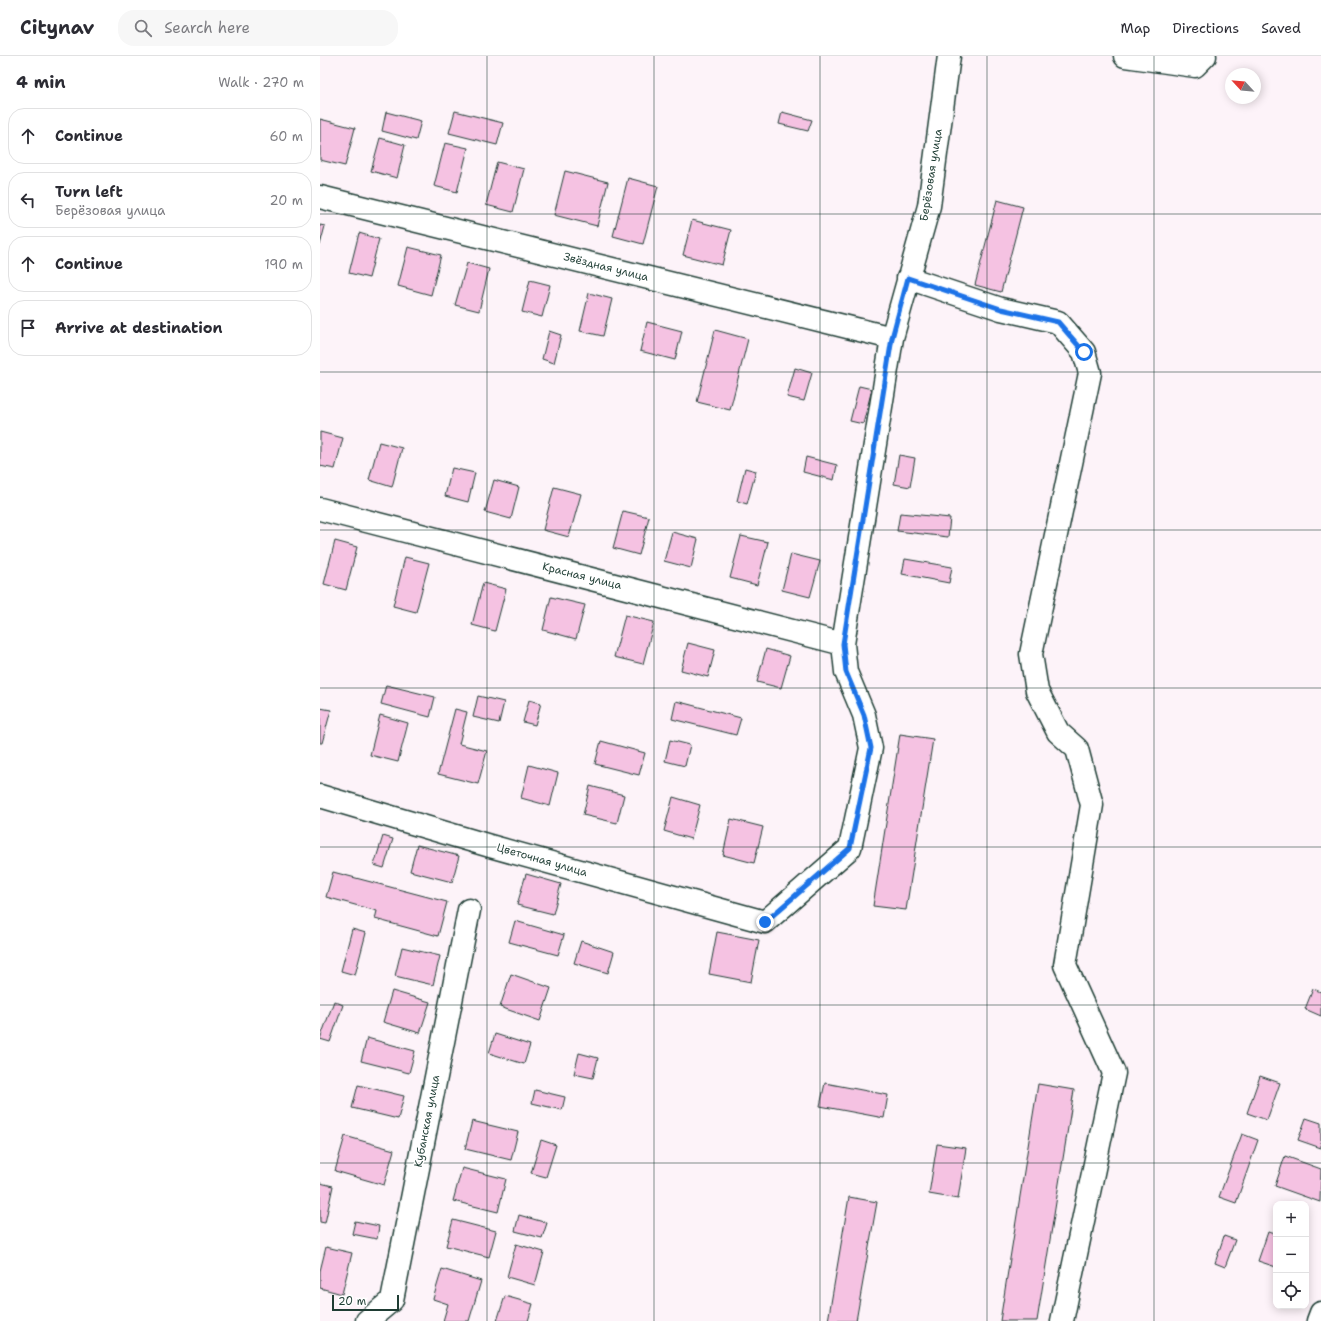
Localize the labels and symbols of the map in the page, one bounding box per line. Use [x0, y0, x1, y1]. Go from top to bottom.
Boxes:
north arrow [1225, 68, 1261, 104]
street label: Берёзовая улица [916, 128, 946, 222]
street label: Звёздная улица [562, 249, 650, 285]
route start [1075, 343, 1093, 361]
street label: Красная улица [541, 559, 623, 593]
street label: Цветочная улица [495, 840, 589, 880]
route end [756, 913, 774, 931]
street label: Кубанская улица [411, 1073, 443, 1168]
scale bar [332, 1293, 399, 1312]

